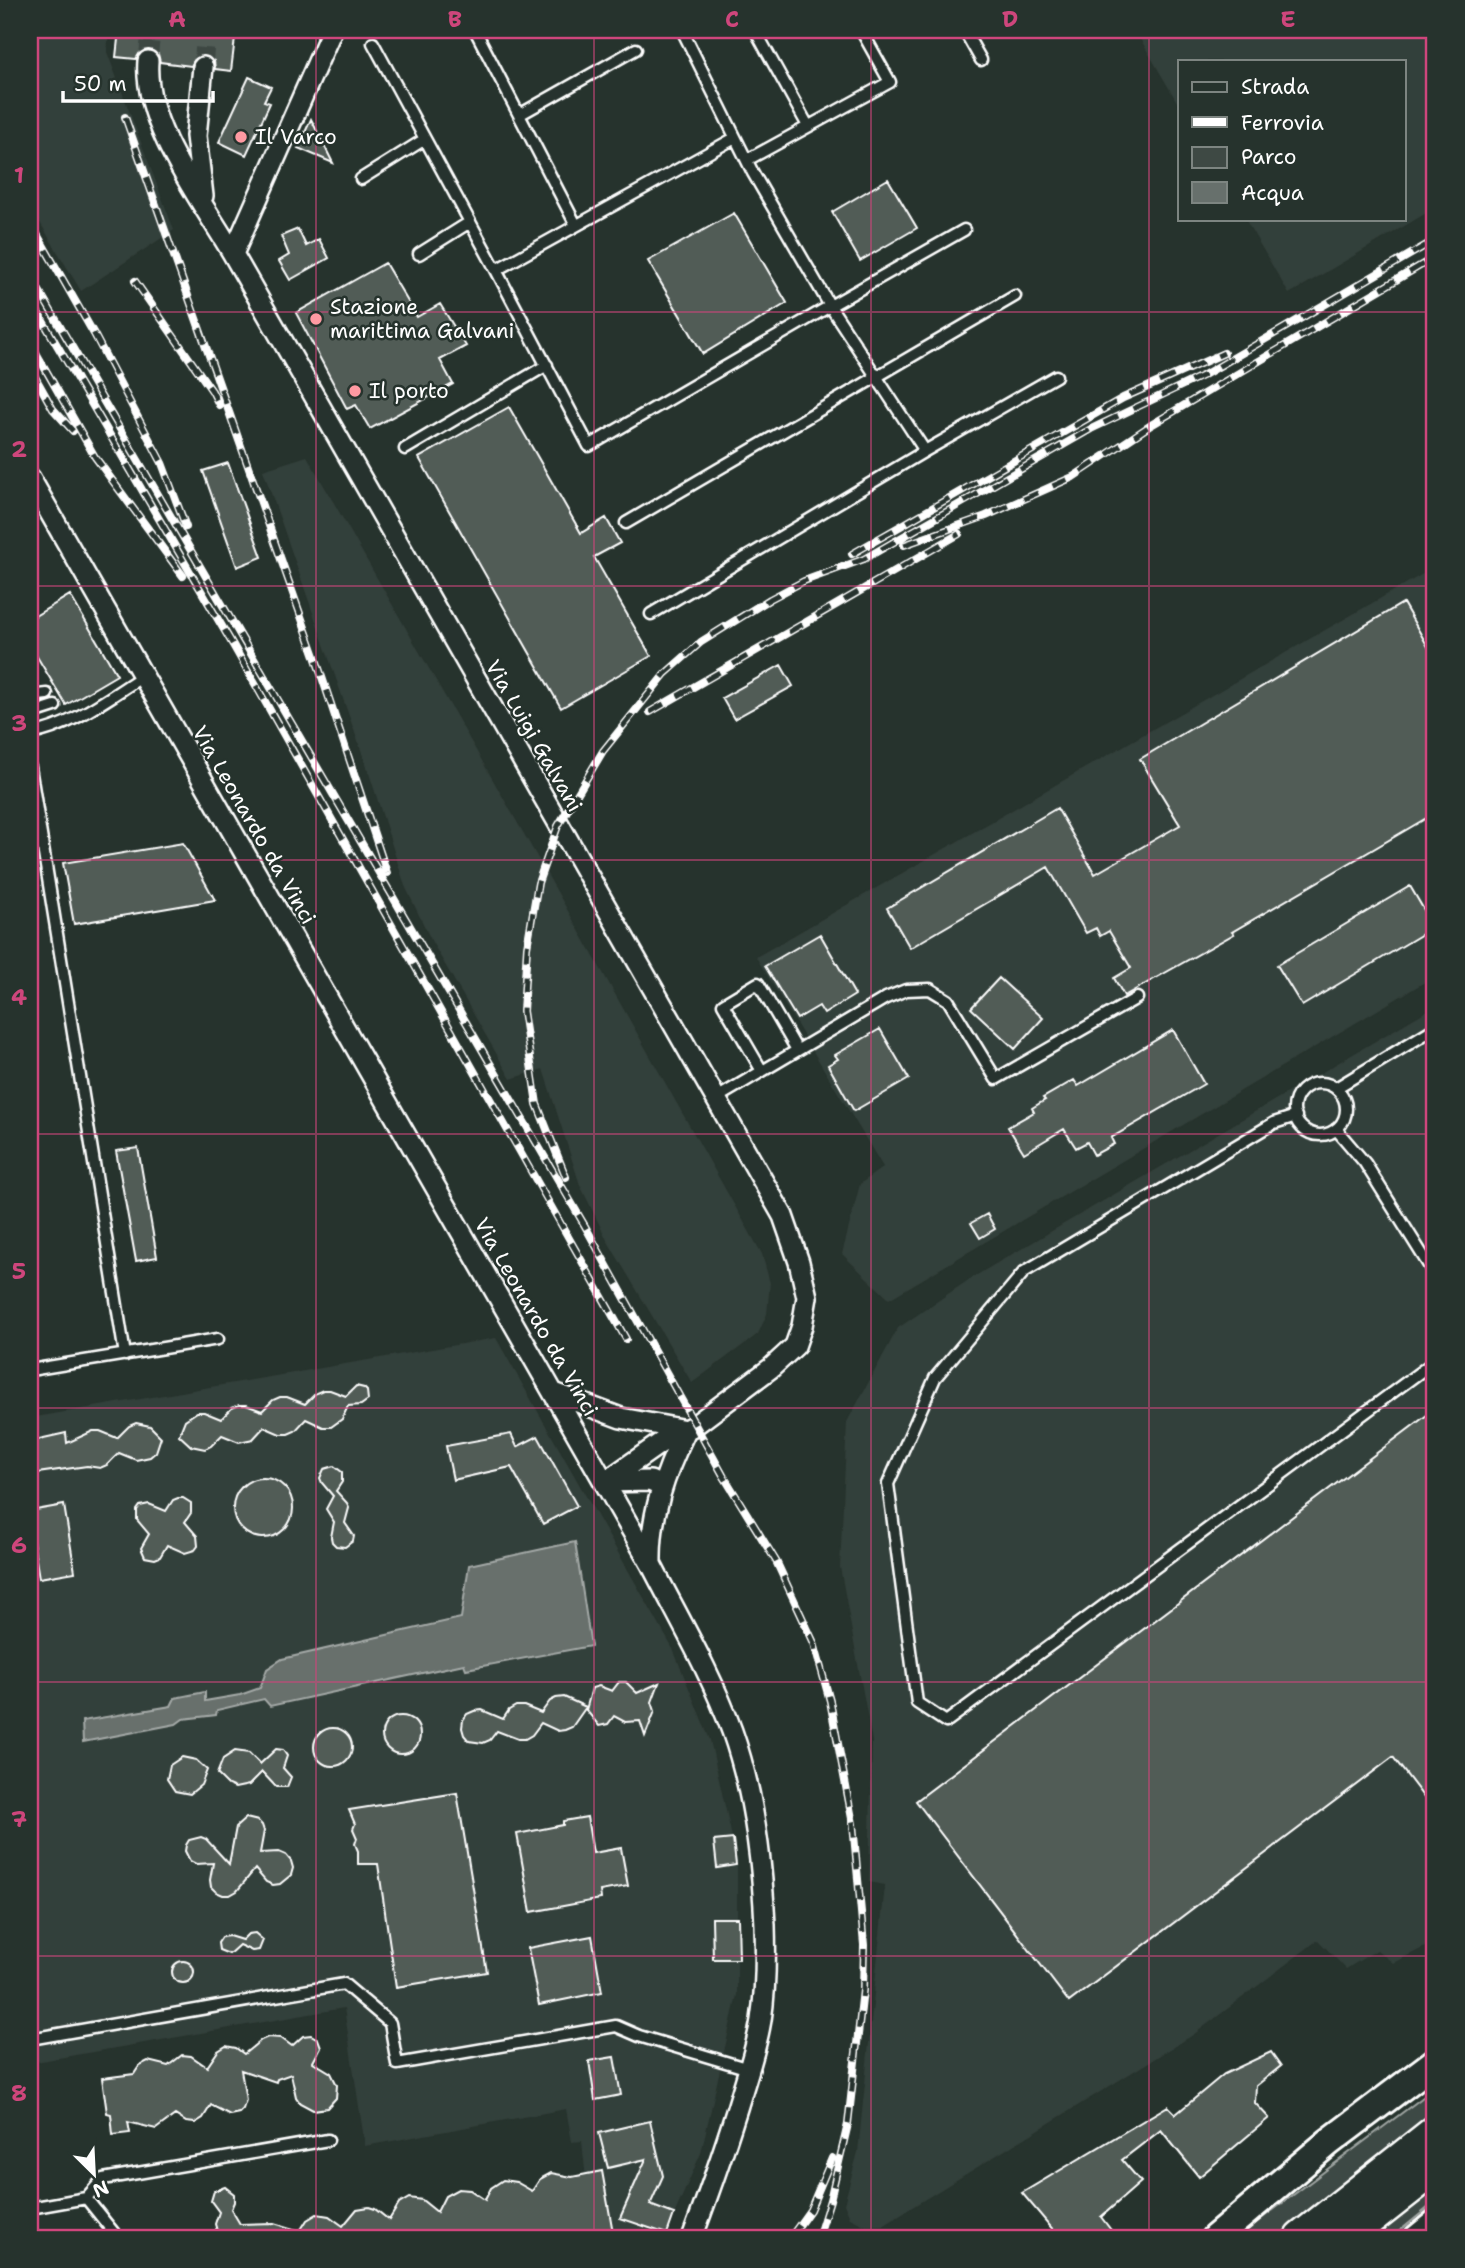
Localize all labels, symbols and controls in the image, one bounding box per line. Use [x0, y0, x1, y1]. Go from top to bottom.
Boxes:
text: A [168, 4, 186, 34]
text: B [448, 4, 462, 34]
text: C [725, 4, 739, 34]
text: D [1002, 4, 1018, 34]
text: E [1280, 4, 1296, 34]
scale bar [63, 60, 214, 104]
legend [1178, 60, 1406, 220]
text: 50 m [74, 70, 127, 98]
text: Strada [1241, 73, 1309, 101]
text: Ferrovia [1241, 109, 1324, 137]
place label: Il Varco [255, 123, 337, 151]
marker: Il Varco [233, 129, 249, 145]
text: Parco [1241, 143, 1296, 171]
text: 1 [14, 160, 24, 190]
text: Acqua [1241, 179, 1304, 207]
place label: Stazione marittima Galvani [330, 293, 514, 345]
marker: Stazione marittima Galvani [308, 311, 324, 327]
place label: Il porto [369, 377, 449, 405]
marker: Il porto [347, 383, 363, 399]
text: 2 [11, 434, 27, 464]
street label: Via Luigi Galvani [479, 655, 589, 817]
text: 3 [11, 708, 27, 738]
street label: Via Leonardo da Vinci [186, 721, 322, 929]
text: 4 [11, 982, 27, 1012]
street label: Via Leonardo da Vinci [468, 1213, 604, 1421]
text: 5 [12, 1256, 26, 1286]
text: 6 [11, 1530, 27, 1560]
text: 7 [11, 1804, 27, 1834]
text: 8 [11, 2078, 27, 2108]
north arrow [60, 2138, 130, 2208]
text: N [89, 2175, 113, 2204]

